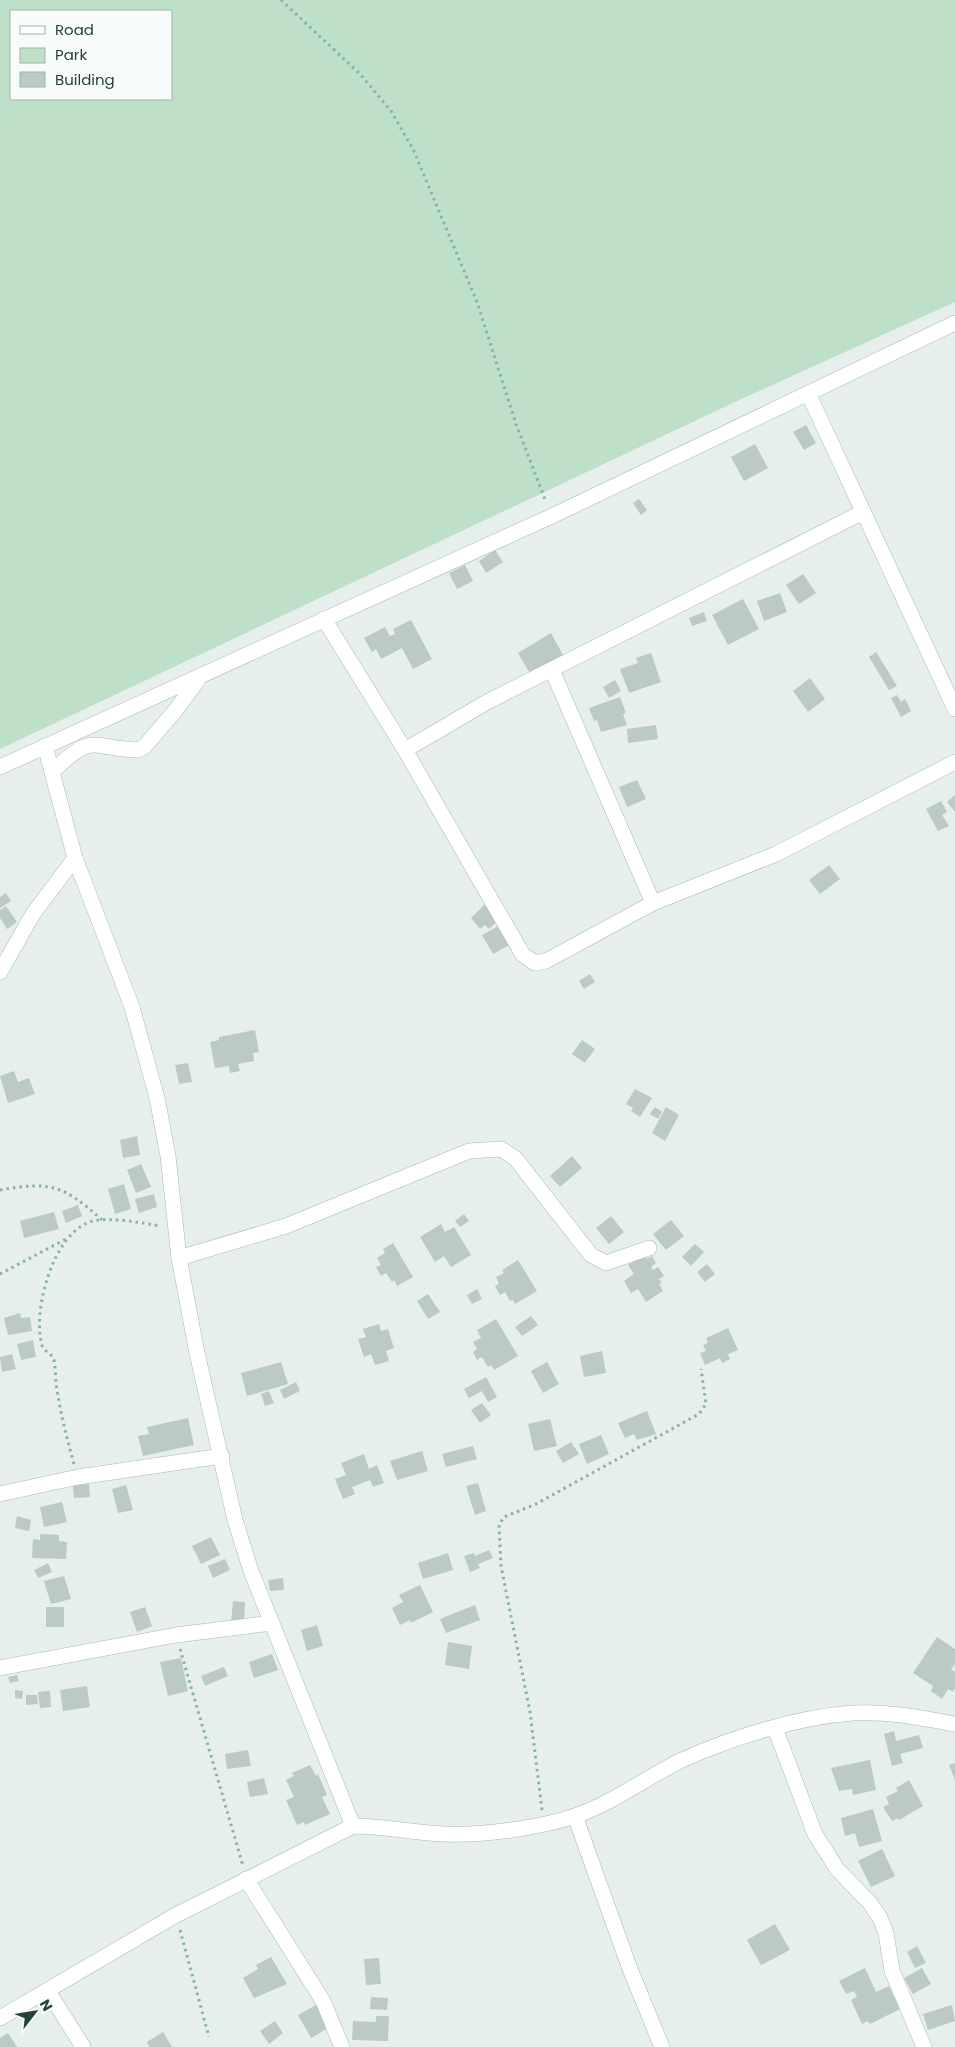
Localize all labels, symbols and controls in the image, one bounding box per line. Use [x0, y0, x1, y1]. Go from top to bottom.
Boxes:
legend [10, 10, 172, 100]
text: Road [55, 19, 94, 40]
text: Park [55, 44, 87, 65]
text: Building [55, 69, 115, 90]
north arrow [10, 1987, 60, 2037]
text: N [35, 1996, 57, 2015]

